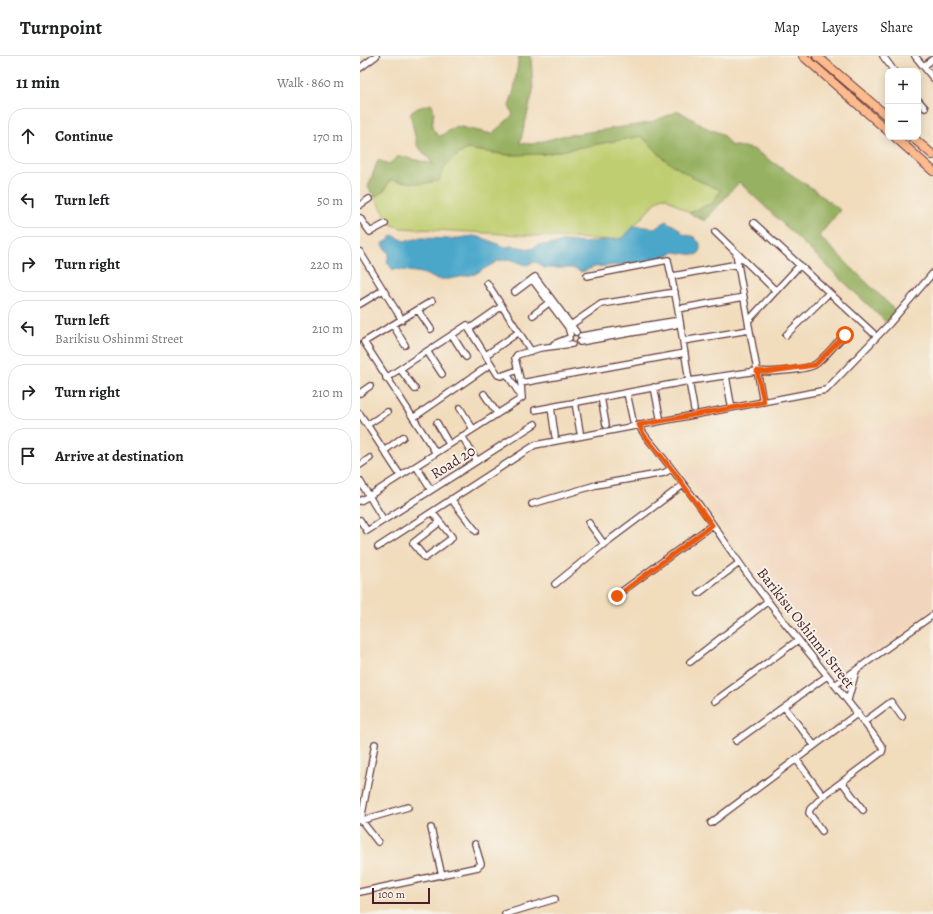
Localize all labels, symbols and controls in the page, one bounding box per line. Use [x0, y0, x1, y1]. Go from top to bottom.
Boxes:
text: Turnpoint [20, 15, 102, 41]
text: Map [774, 18, 800, 37]
text: Layers [822, 18, 858, 37]
text: Share [880, 18, 913, 37]
map controls [885, 68, 921, 140]
button: + [885, 68, 921, 104]
text: 11 min [16, 71, 60, 94]
text: Walk · 860 m [277, 74, 344, 91]
button: − [885, 104, 921, 140]
icon: ahead [17, 125, 39, 147]
text: Continue [55, 126, 113, 146]
text: 170 m [313, 128, 343, 145]
icon: left [17, 189, 39, 211]
text: Turn left [55, 190, 110, 210]
text: 50 m [317, 192, 343, 209]
icon: right [17, 253, 39, 275]
text: Turn right [55, 254, 120, 274]
text: 220 m [310, 256, 343, 273]
text: Turn left [55, 310, 110, 330]
icon: left [17, 317, 39, 339]
text: 210 m [312, 320, 343, 337]
route start [836, 326, 854, 344]
text: Barikisu Oshinmi Street [55, 330, 183, 347]
icon: right [17, 381, 39, 403]
text: Turn right [55, 382, 120, 402]
text: 210 m [312, 384, 343, 401]
street label: Road 20 [427, 440, 479, 484]
icon: arrive [17, 445, 39, 467]
text: Arrive at destination [55, 446, 184, 466]
street label: Barikisu Oshinmi Street [753, 563, 860, 693]
route end [608, 587, 626, 605]
scale bar [372, 886, 430, 905]
text: 100 m [378, 887, 405, 902]

